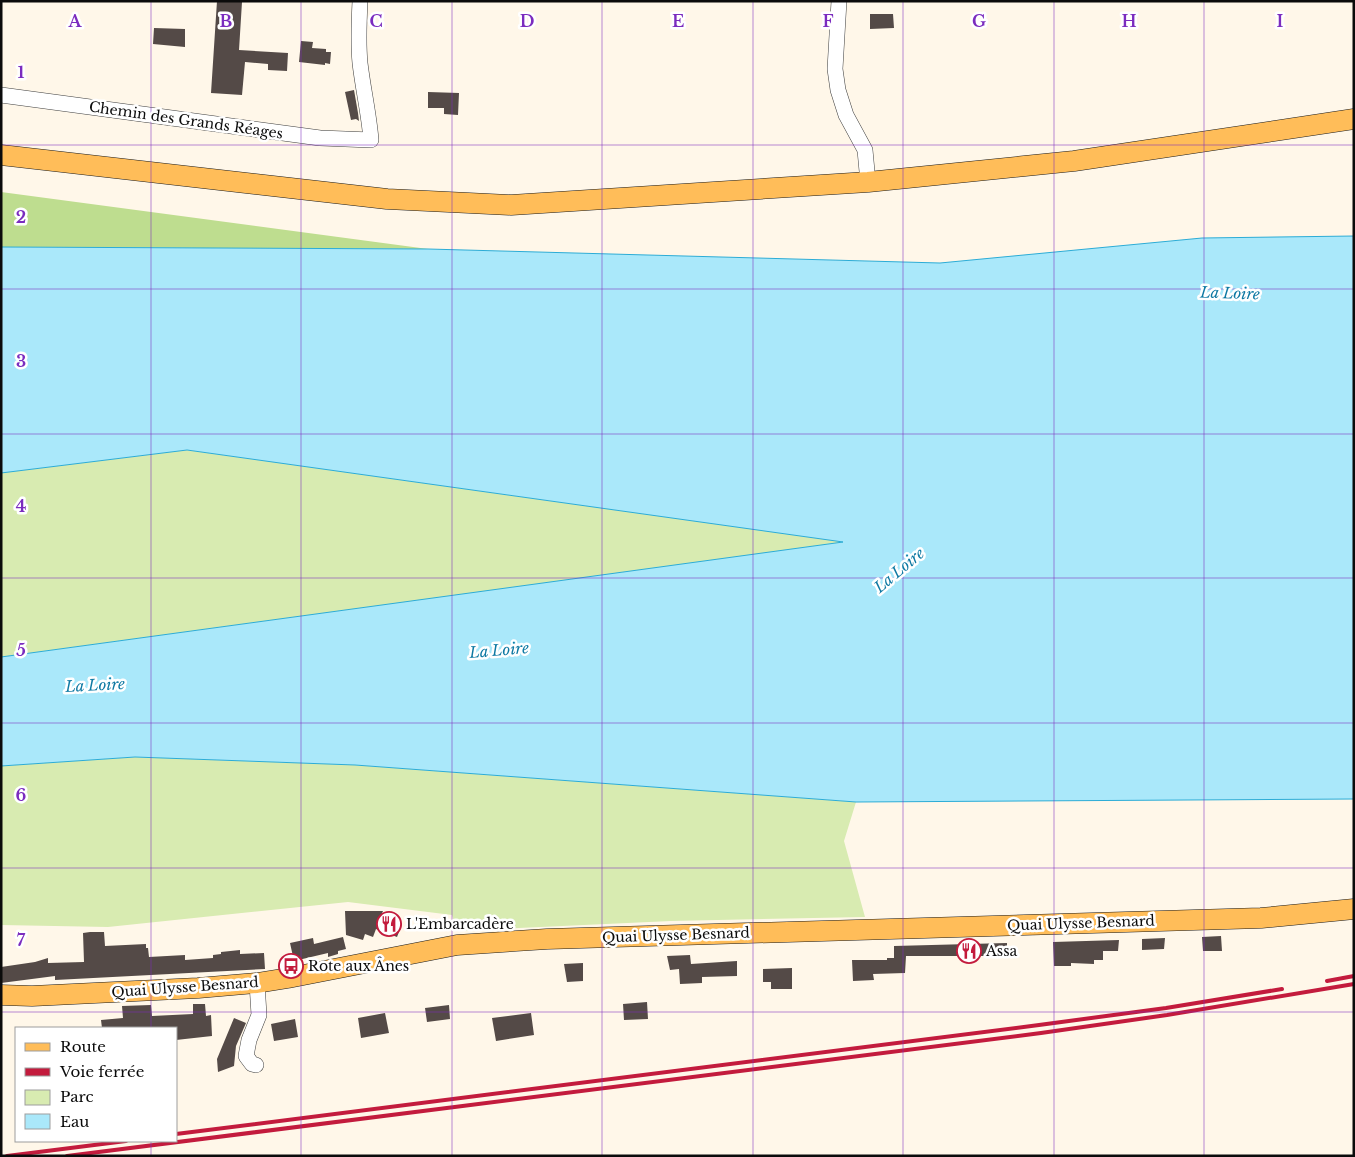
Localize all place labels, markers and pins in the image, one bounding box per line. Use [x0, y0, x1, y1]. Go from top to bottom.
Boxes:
restaurant icon: L'Embarcadère [376, 911, 402, 937]
place label: L'Embarcadère [406, 915, 514, 933]
restaurant icon: Assa [956, 938, 982, 964]
place label: Assa [985, 942, 1018, 960]
bus stop icon: Rote aux Ânes [278, 953, 304, 979]
place label: Rote aux Ânes [308, 956, 409, 975]

